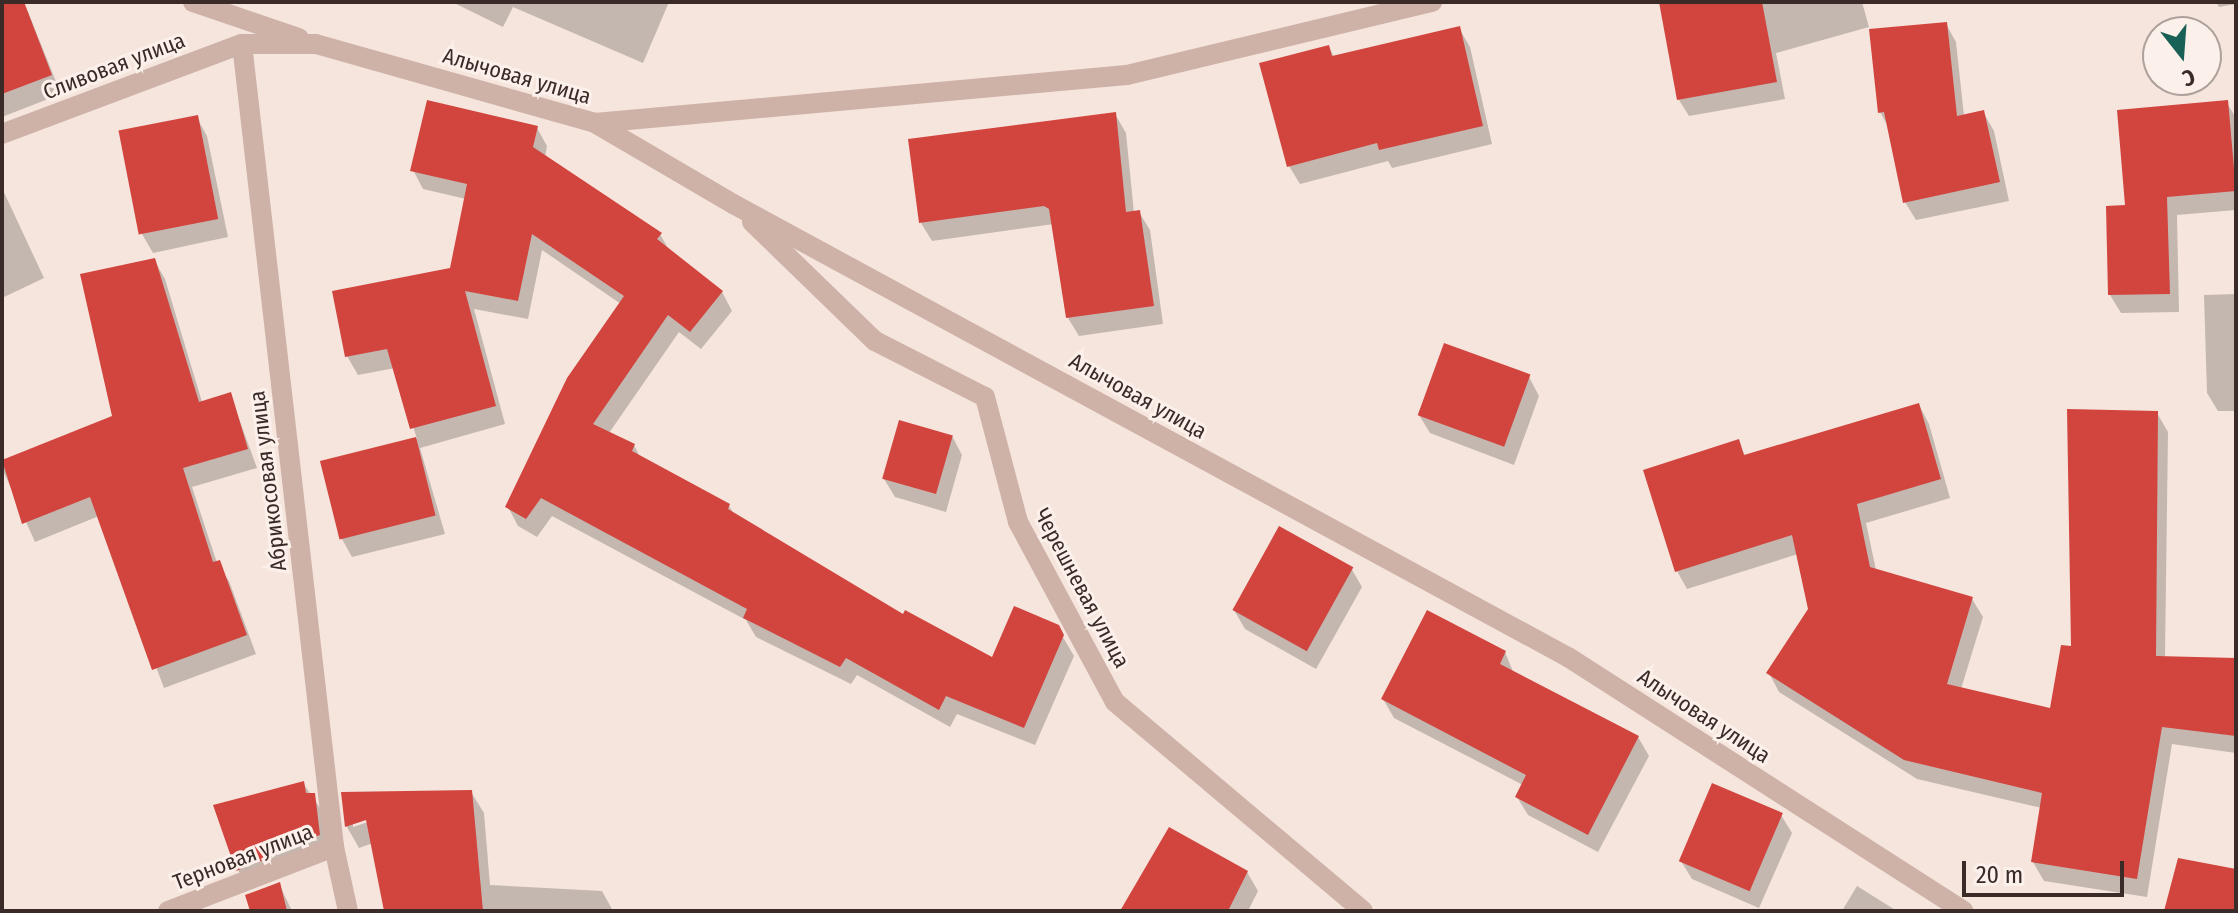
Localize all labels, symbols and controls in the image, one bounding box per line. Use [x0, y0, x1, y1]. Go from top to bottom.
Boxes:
north arrow [2142, 16, 2222, 96]
street label: Сливовая улица [39, 27, 189, 105]
street label: Алычовая улица [440, 42, 594, 110]
text: С [2179, 63, 2198, 92]
street label: Алычовая улица [1065, 347, 1211, 445]
street label: Абрикосовая улица [244, 389, 292, 573]
street label: Черешневая улица [1029, 504, 1135, 672]
street label: Алычовая улица [1633, 663, 1775, 769]
street label: Терновая улица [169, 818, 317, 896]
scale bar [1966, 845, 2128, 895]
text: 20 m [1976, 861, 2023, 889]

